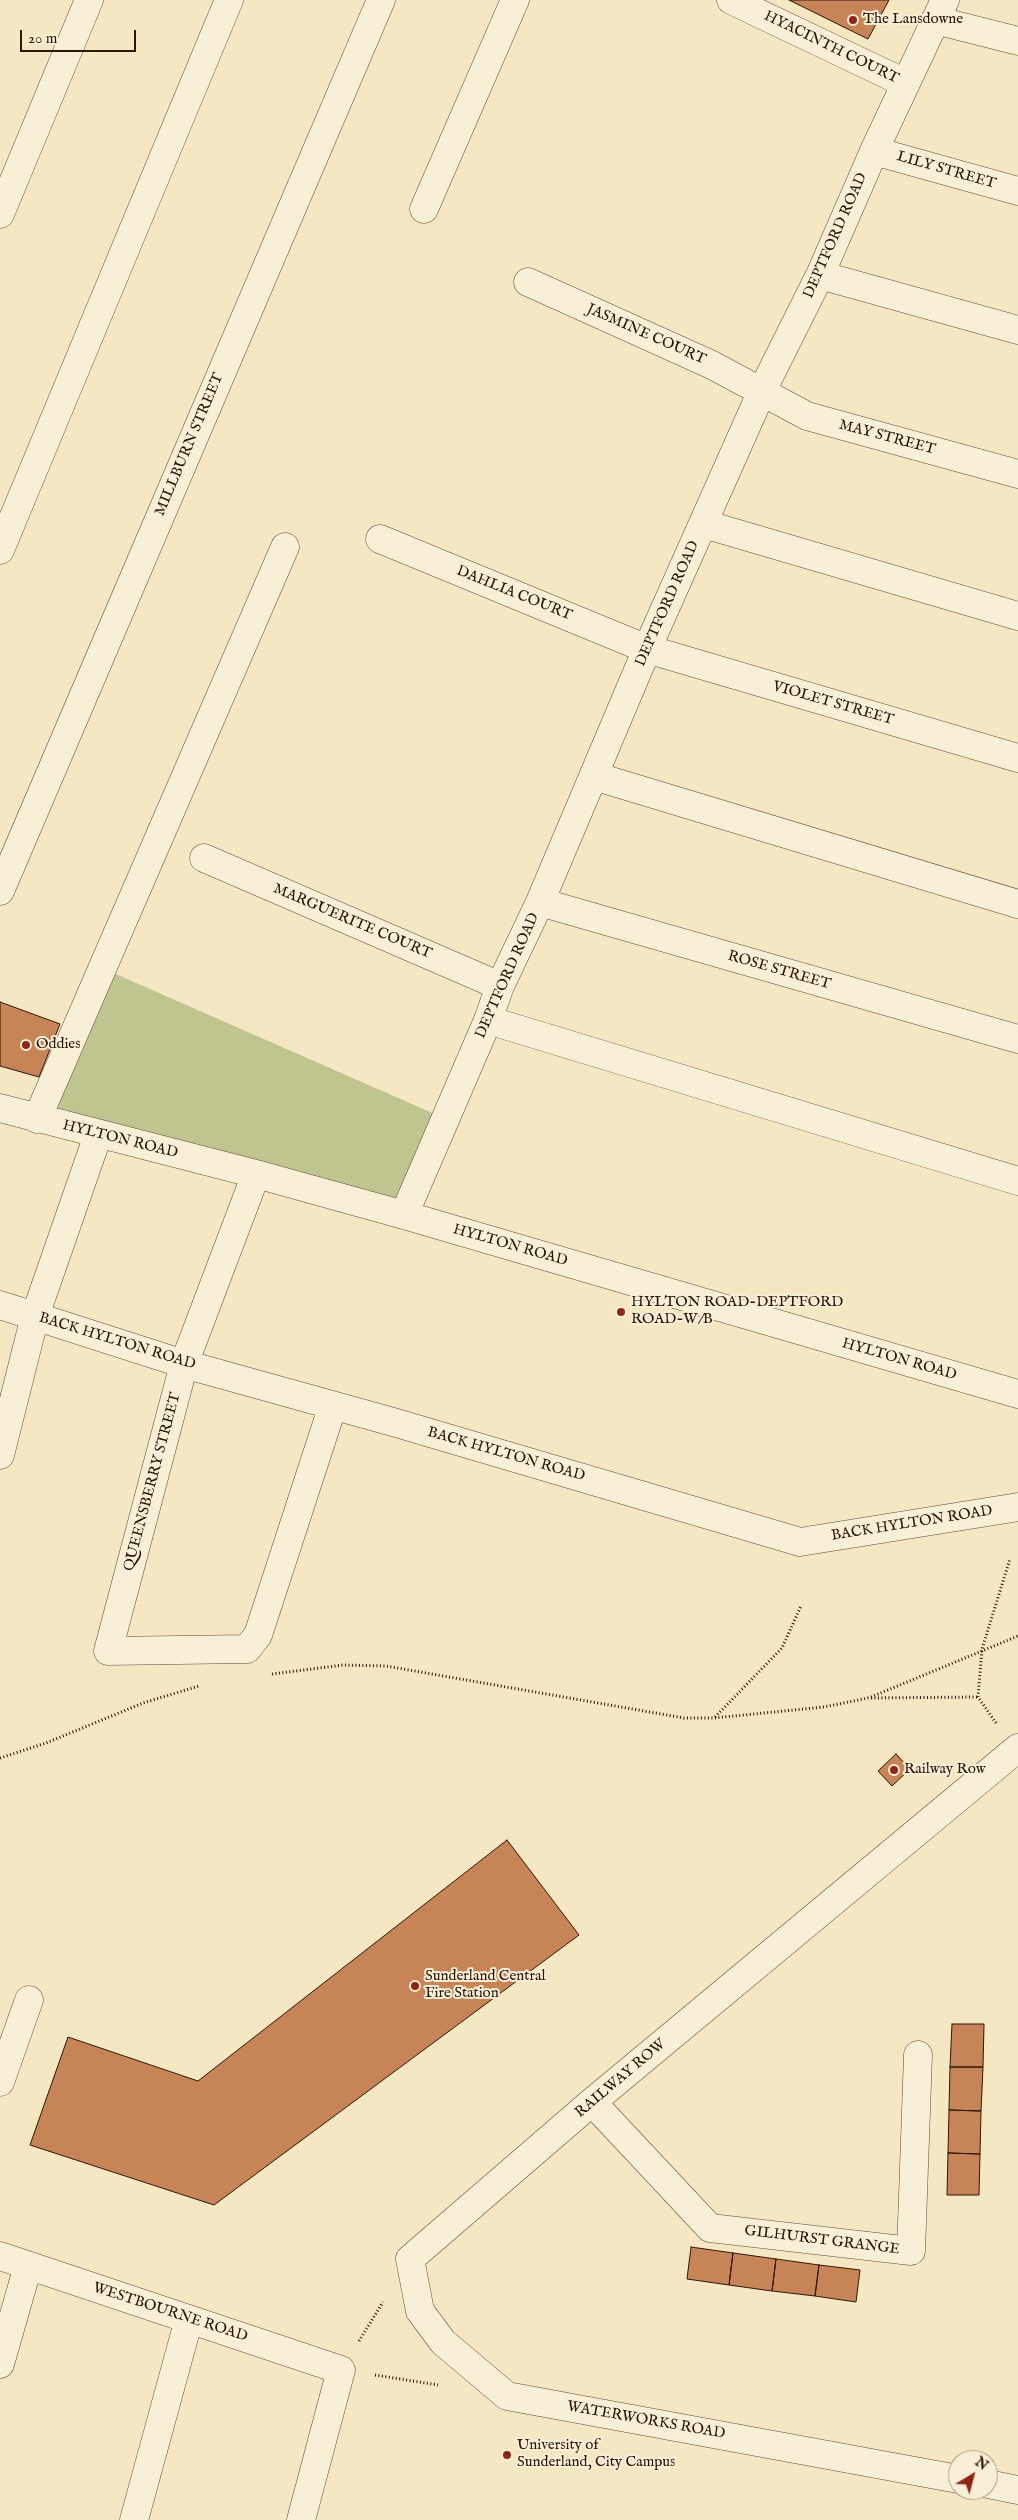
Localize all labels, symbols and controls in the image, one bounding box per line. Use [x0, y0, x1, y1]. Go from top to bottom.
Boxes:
street label: HYACINTH COURT [761, 8, 901, 88]
place label: The Lansdowne [863, 11, 963, 29]
marker: The Lansdowne [847, 14, 859, 26]
scale bar [22, 20, 139, 52]
text: 20 m [28, 29, 57, 48]
street label: LILY STREET [894, 148, 998, 194]
street label: DEPTFORD ROAD [800, 170, 872, 302]
street label: JASMINE COURT [584, 301, 708, 369]
street label: MILLBURN STREET [152, 371, 228, 519]
street label: MAY STREET [837, 416, 937, 460]
street label: DEPTFORD ROAD [632, 538, 704, 670]
street label: DAHLIA COURT [454, 563, 574, 625]
street label: VIOLET STREET [770, 678, 896, 730]
street label: MARGUERITE COURT [270, 880, 434, 964]
street label: DEPTFORD ROAD [472, 910, 544, 1042]
street label: ROSE STREET [725, 948, 833, 994]
place label: Oddies [36, 1036, 81, 1054]
marker: Oddies [20, 1039, 32, 1051]
street label: HYLTON ROAD [60, 1117, 180, 1163]
street label: HYLTON ROAD [451, 1221, 569, 1271]
place label: HYLTON ROAD-DEPTFORD ROAD-W/B [631, 1294, 843, 1329]
marker: HYLTON ROAD-DEPTFORD ROAD-W/B [615, 1306, 627, 1318]
street label: BACK HYLTON ROAD [36, 1310, 198, 1374]
street label: HYLTON ROAD [840, 1335, 958, 1385]
street label: QUEENSBERRY STREET [120, 1391, 186, 1573]
street label: BACK HYLTON ROAD [425, 1424, 587, 1486]
street label: BACK HYLTON ROAD [830, 1502, 994, 1546]
place label: Railway Row [904, 1761, 986, 1779]
marker: Railway Row [888, 1764, 900, 1776]
place label: Sunderland Central Fire Station [425, 1968, 546, 2003]
marker: Sunderland Central Fire Station [409, 1980, 421, 1992]
street label: RAILWAY ROW [572, 2036, 670, 2122]
street label: GILHURST GRANGE [743, 2223, 901, 2259]
street label: WESTBOURNE ROAD [90, 2279, 250, 2347]
street label: WATERWORKS ROAD [565, 2398, 727, 2444]
place label: University of Sunderland, City Campus [517, 2437, 675, 2472]
marker: University of Sunderland, City Campus [501, 2449, 513, 2461]
north arrow [948, 2450, 998, 2500]
text: N [971, 2453, 992, 2475]

